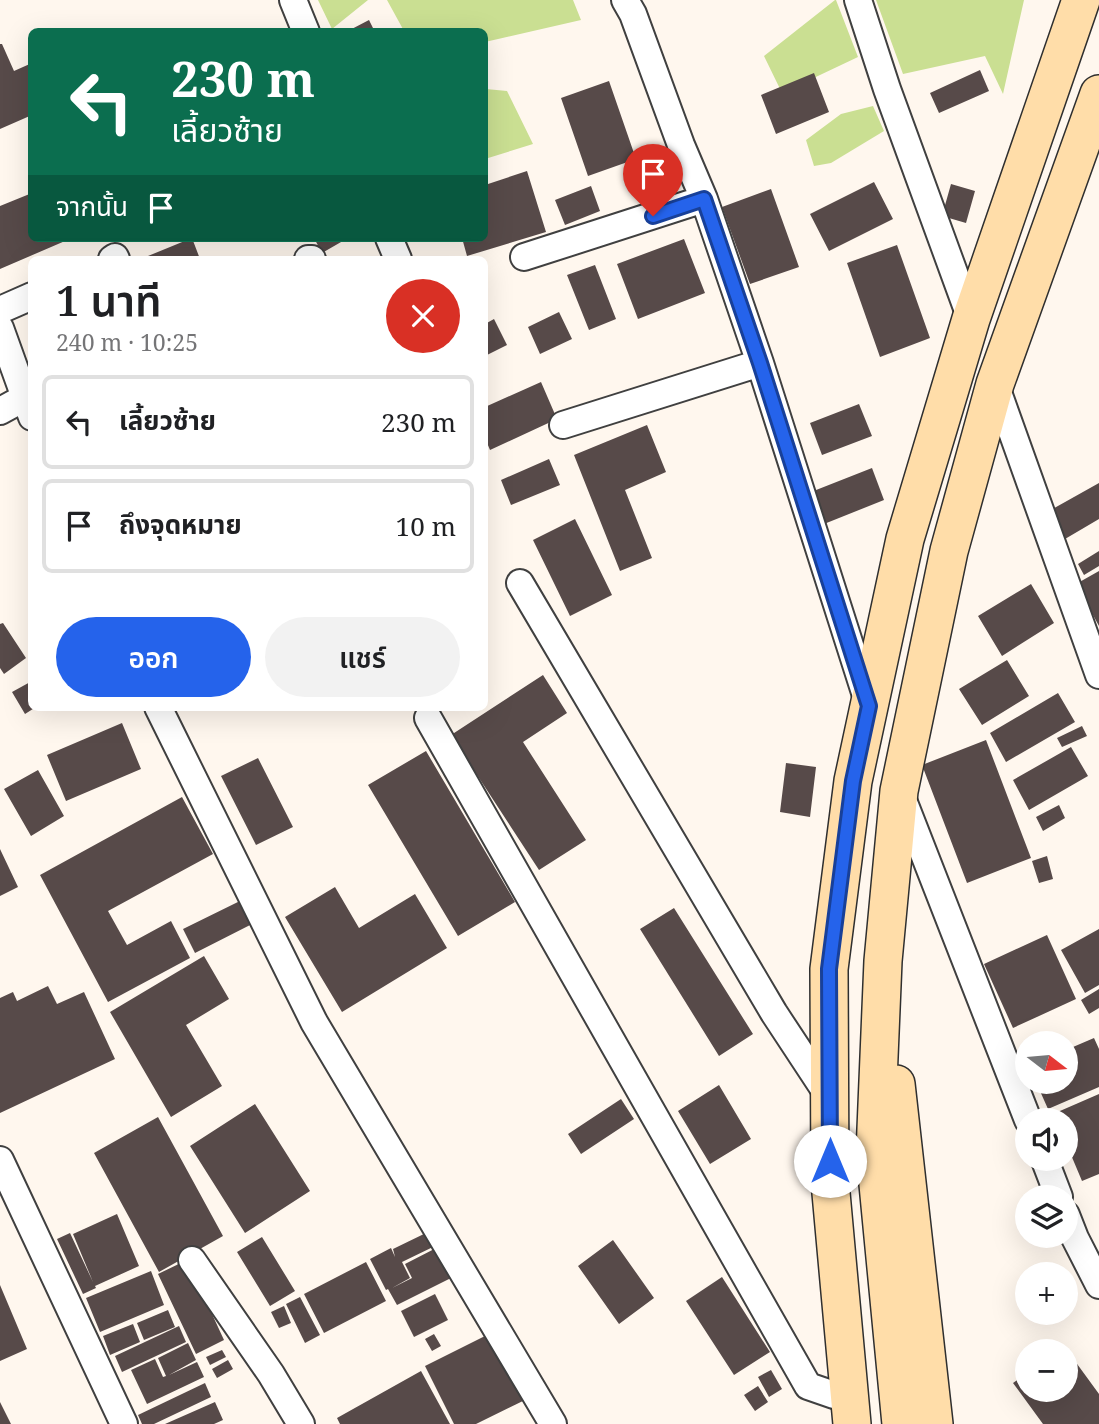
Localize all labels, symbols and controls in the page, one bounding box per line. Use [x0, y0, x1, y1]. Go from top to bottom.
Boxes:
text: 230 m [171, 45, 315, 111]
icon: left [56, 56, 147, 147]
text: เลี้ยวซ้าย [171, 108, 283, 151]
pin [623, 144, 683, 216]
icon: arrive [634, 155, 672, 193]
text: จากนั้น [56, 188, 128, 224]
icon: arrive [142, 189, 180, 227]
text: 1 นาที [56, 271, 162, 328]
button: close [386, 279, 460, 353]
text: 240 m · 10:25 [56, 326, 198, 358]
text: เลี้ยวซ้าย [119, 402, 216, 438]
icon: left [60, 403, 98, 441]
text: 230 m [381, 404, 456, 440]
text: ถึงจุดหมาย [119, 506, 242, 542]
icon: arrive [60, 507, 98, 545]
text: 10 m [396, 508, 456, 544]
button: ออก [56, 617, 251, 697]
button: แชร์ [265, 617, 460, 697]
north arrow [1015, 1031, 1078, 1094]
map controls [1015, 1031, 1078, 1402]
button: sound [1015, 1108, 1078, 1171]
position arrow [793, 1124, 867, 1198]
button: layers [1015, 1185, 1078, 1248]
button: + [1015, 1262, 1078, 1325]
button: − [1015, 1339, 1078, 1402]

